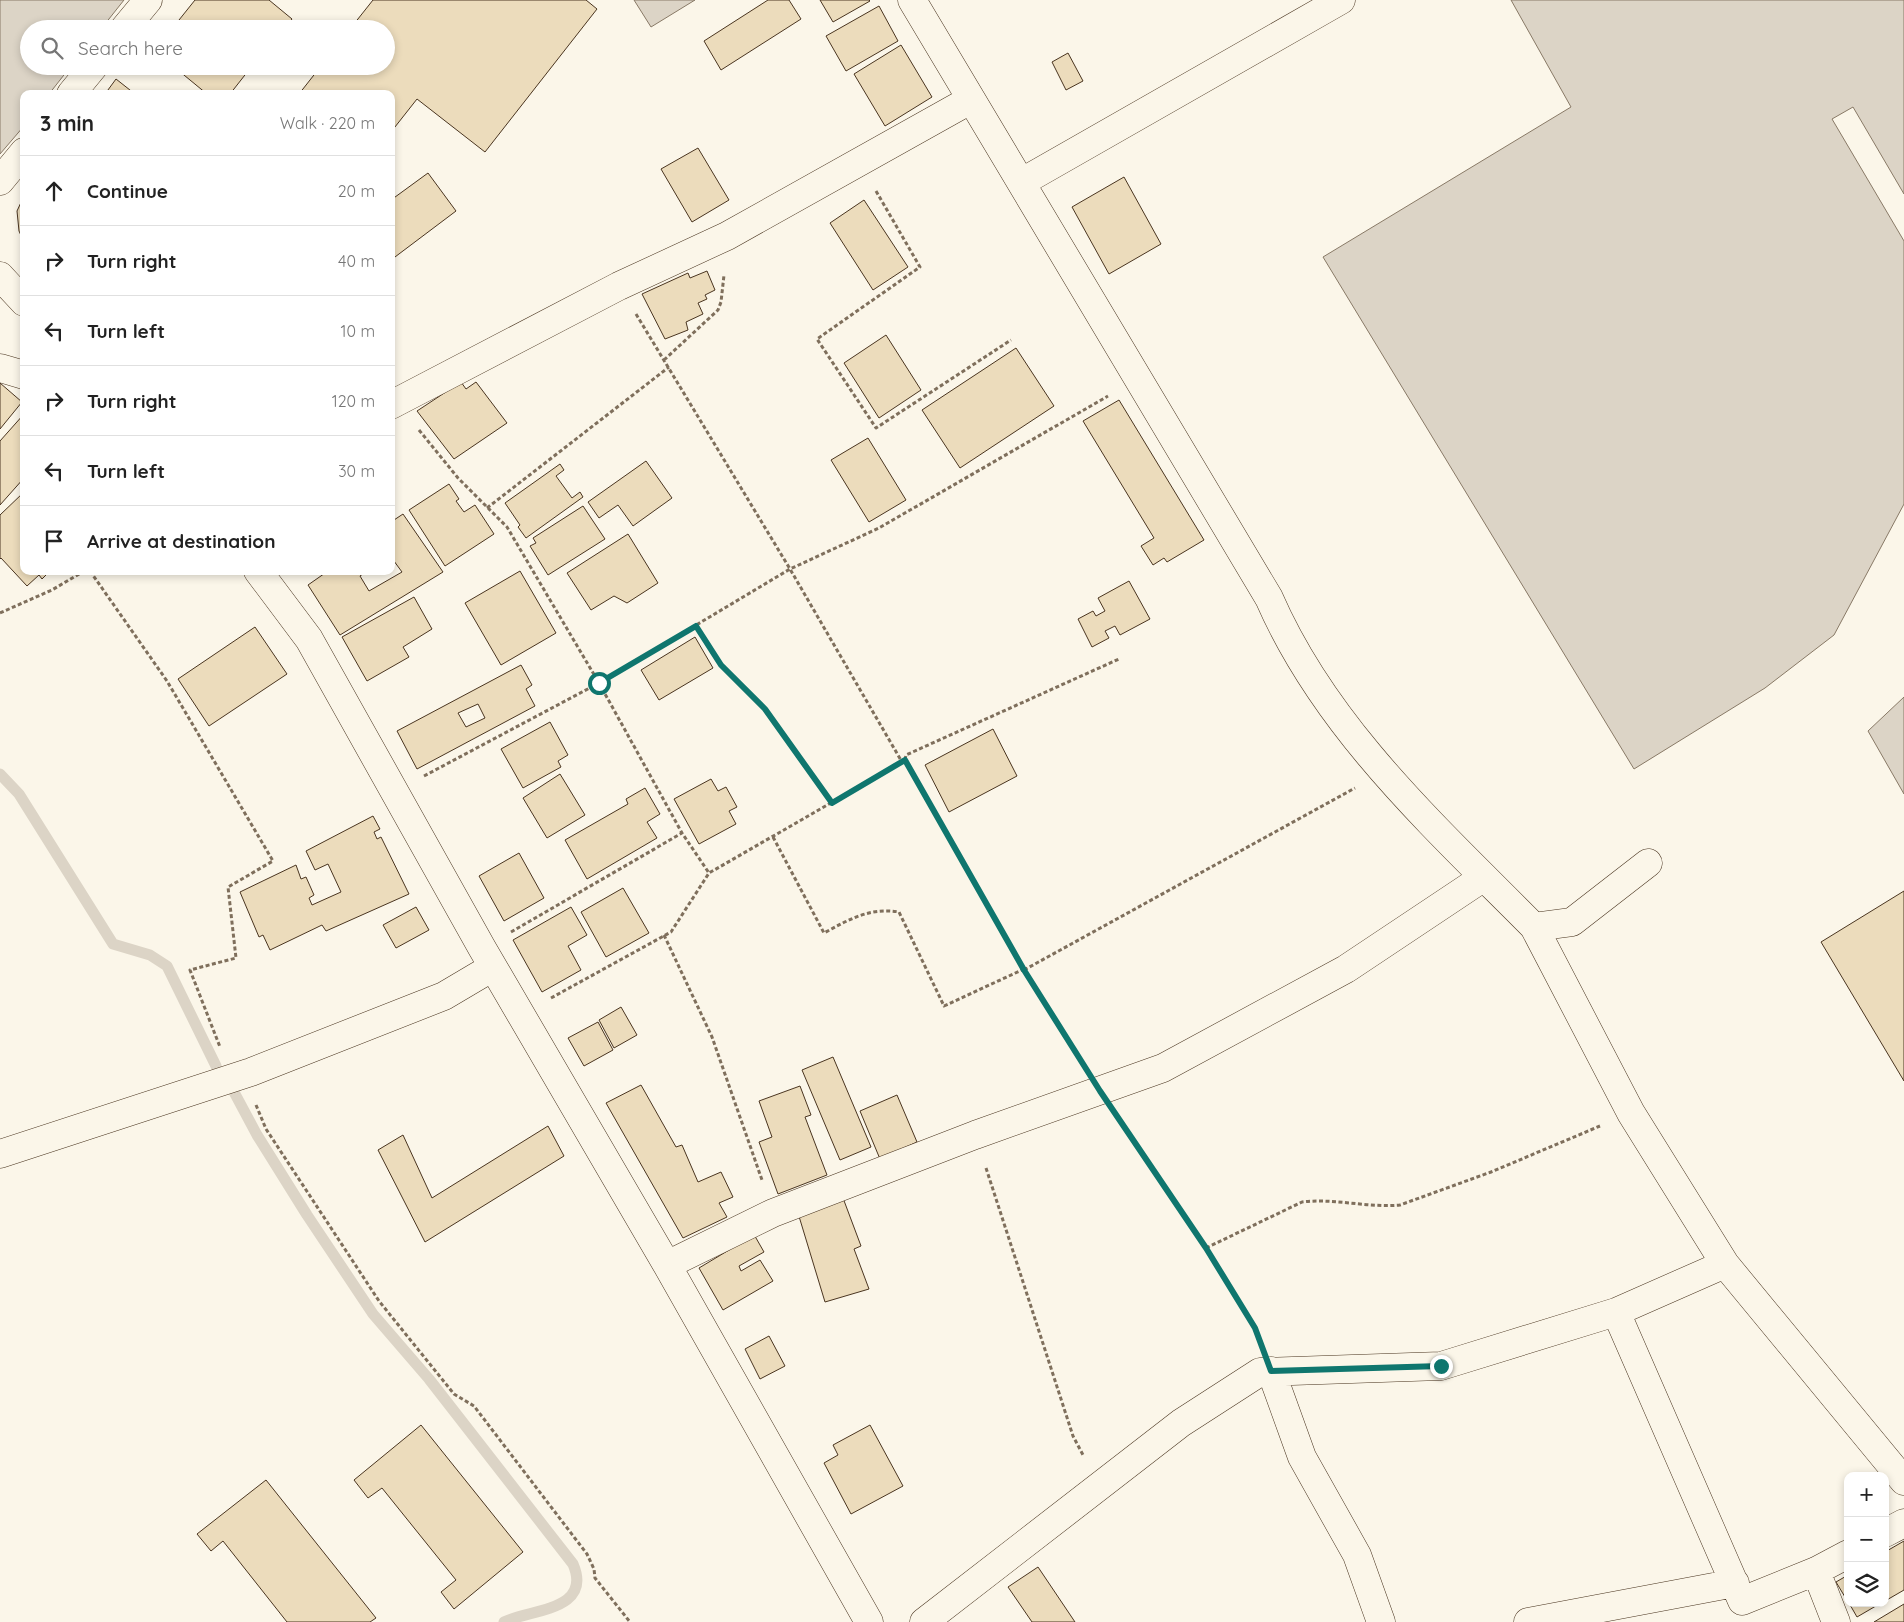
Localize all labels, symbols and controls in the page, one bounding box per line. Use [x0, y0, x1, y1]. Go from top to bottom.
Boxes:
search box [20, 20, 395, 75]
icon: search [38, 34, 66, 62]
text: Search here [78, 36, 183, 60]
text: 3 min [40, 110, 94, 136]
text: Walk · 220 m [280, 113, 375, 133]
icon: ahead [40, 177, 68, 205]
text: Continue [87, 179, 168, 203]
text: 20 m [338, 181, 375, 201]
icon: right [40, 247, 68, 275]
text: Turn right [87, 249, 176, 273]
text: 40 m [338, 251, 375, 271]
icon: left [40, 317, 68, 345]
text: Turn left [87, 319, 165, 343]
text: 10 m [341, 321, 375, 341]
icon: right [40, 387, 68, 415]
text: Turn right [87, 389, 176, 413]
text: 120 m [332, 391, 375, 411]
icon: left [40, 457, 68, 485]
text: Turn left [87, 459, 165, 483]
text: 30 m [338, 461, 375, 481]
icon: arrive [40, 527, 68, 555]
text: Arrive at destination [87, 529, 276, 553]
route start [588, 672, 611, 695]
route end [1430, 1355, 1453, 1378]
map controls [1844, 1472, 1889, 1607]
button: + [1844, 1472, 1889, 1517]
button: − [1844, 1517, 1889, 1562]
button: layers [1844, 1562, 1889, 1607]

